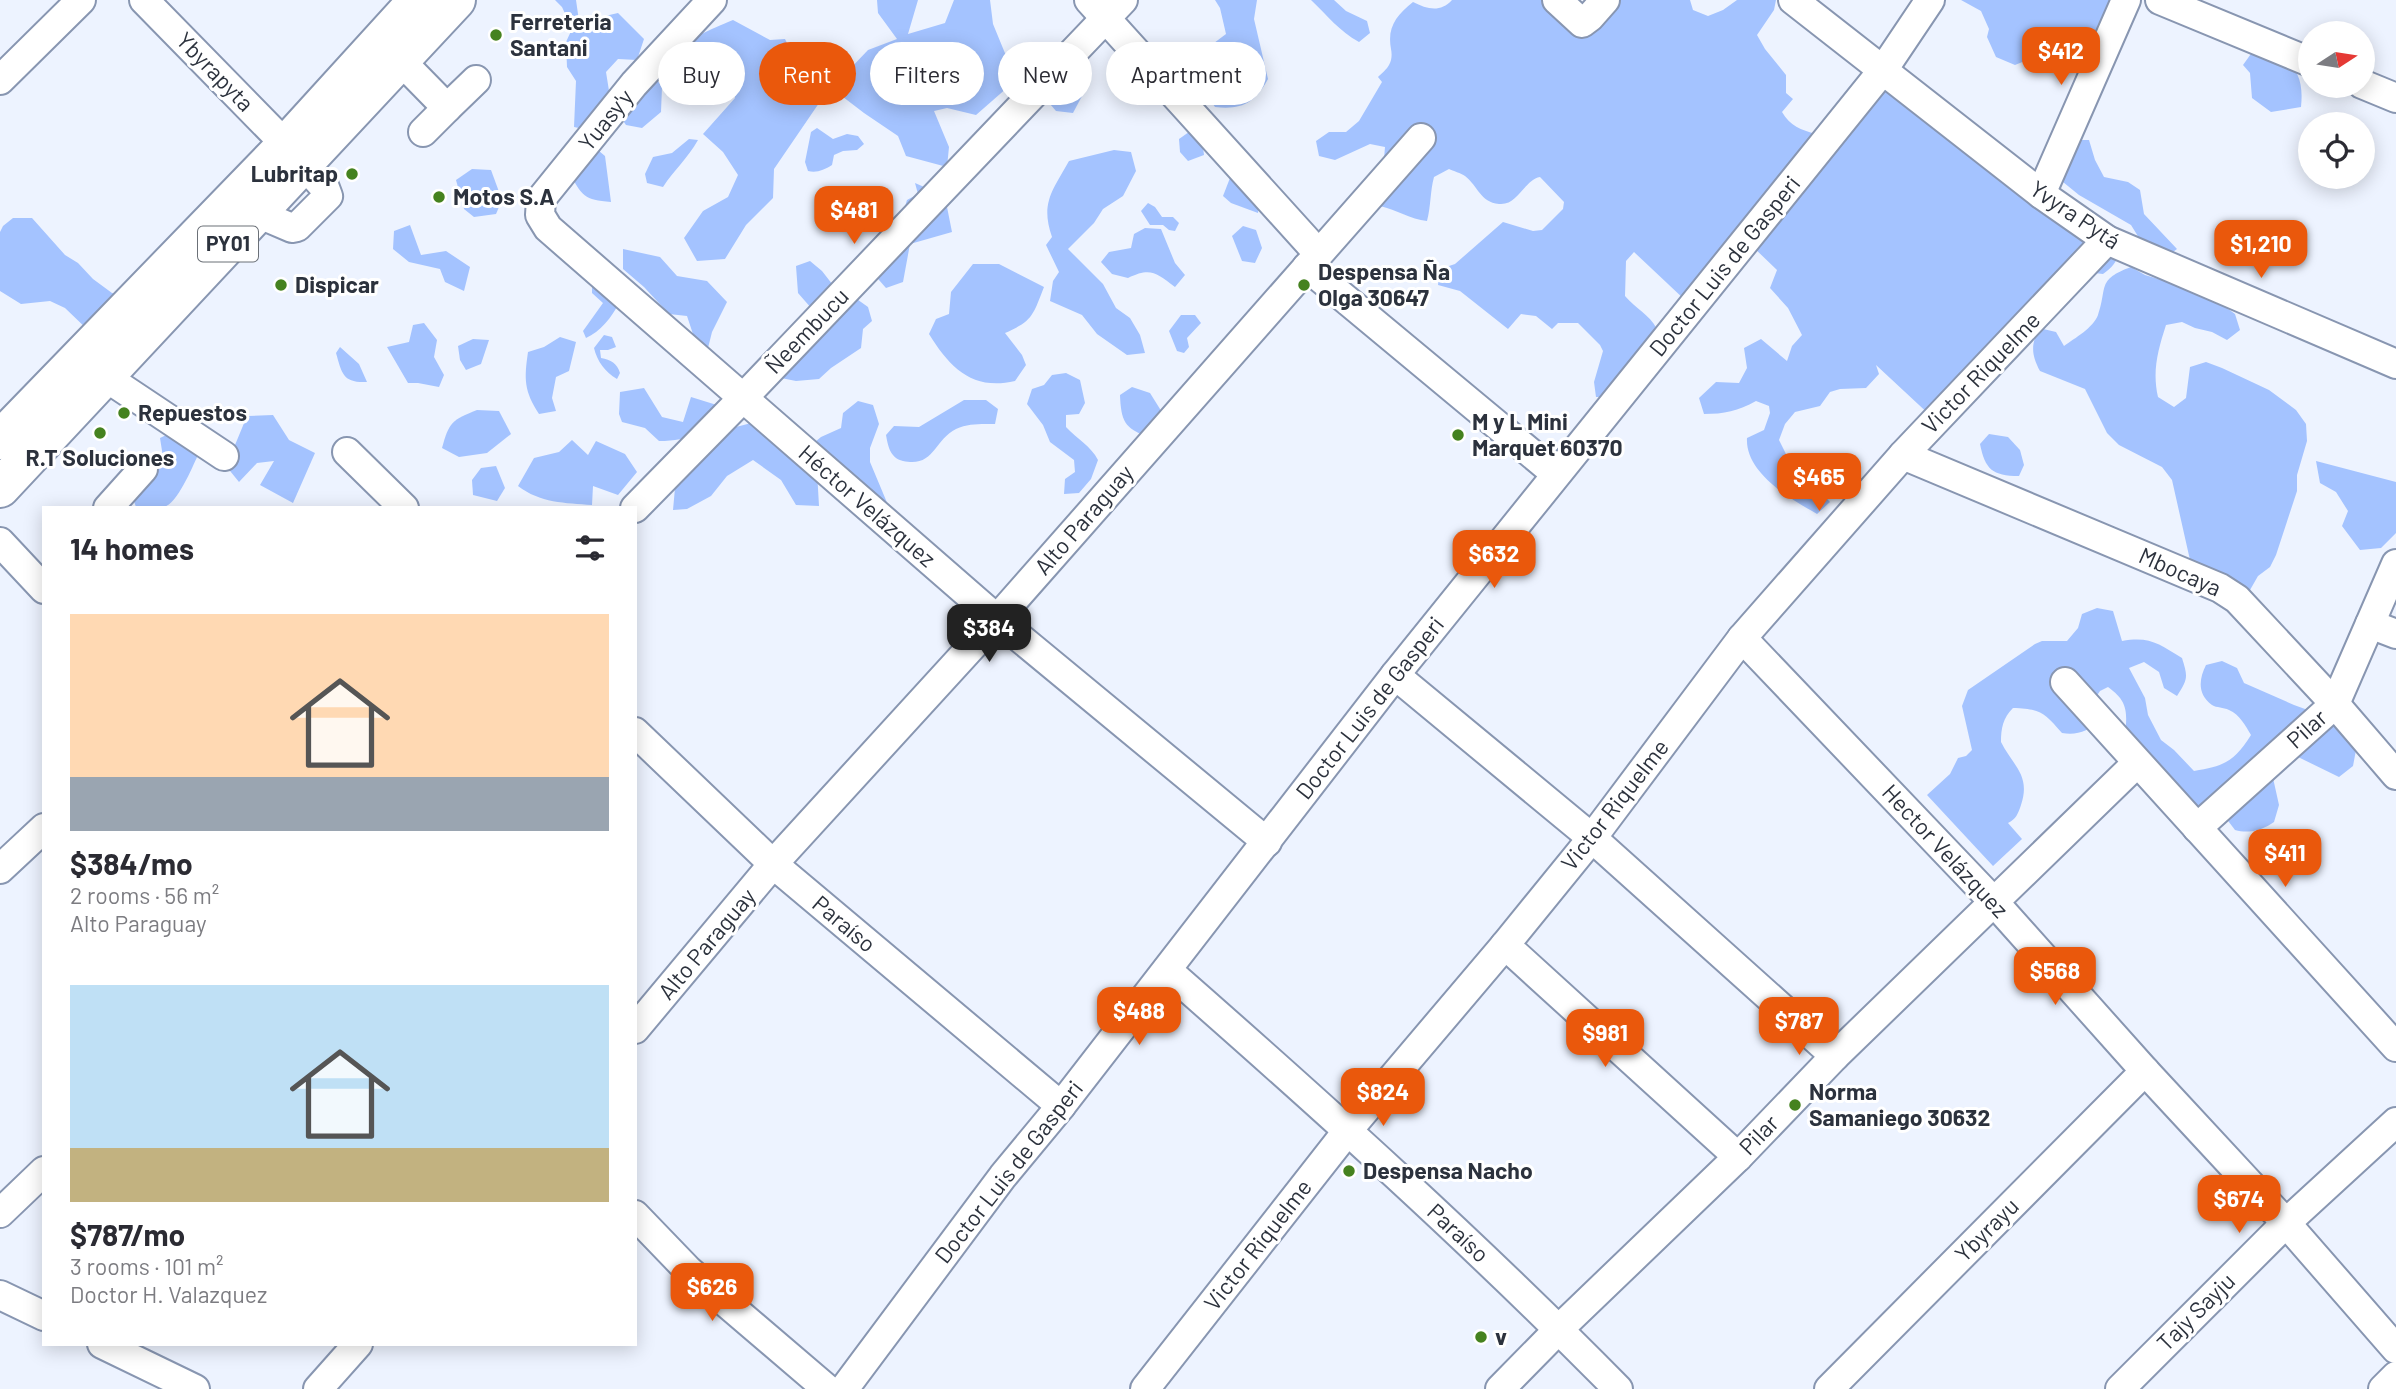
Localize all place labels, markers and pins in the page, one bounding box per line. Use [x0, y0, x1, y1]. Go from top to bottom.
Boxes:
place label: Ferreteria Santani [510, 7, 612, 61]
marker: Ferreteria Santani [488, 27, 504, 43]
pin: $412 [2020, 28, 2102, 87]
place label: Lubritap [251, 159, 338, 187]
marker: Lubritap [344, 166, 360, 182]
place label: Motos S.A [453, 182, 555, 210]
pin: $481 [813, 187, 895, 246]
marker: Motos S.A [431, 189, 447, 205]
pin: $1,210 [2204, 220, 2318, 280]
place label: Despensa Ña Olga 30647 [1318, 257, 1450, 311]
place label: Dispicar [295, 270, 379, 298]
marker: Dispicar [273, 277, 289, 293]
marker: Despensa Ña Olga 30647 [1296, 277, 1312, 293]
place label: Repuestos [138, 398, 247, 426]
marker: Repuestos [116, 405, 132, 421]
place label: M y L Mini Marquet 60370 [1472, 407, 1623, 461]
marker: R.T Soluciones [92, 425, 108, 441]
marker: M y L Mini Marquet 60370 [1450, 427, 1466, 443]
place label: R.T Soluciones [26, 443, 174, 471]
pin: $465 [1778, 454, 1860, 513]
pin: $632 [1453, 530, 1535, 590]
pin: $384 [948, 604, 1030, 664]
pin: $411 [2244, 830, 2326, 889]
pin: $568 [2014, 948, 2096, 1007]
pin: $488 [1098, 988, 1180, 1047]
pin: $787 [1758, 998, 1840, 1057]
pin: $981 [1564, 1010, 1646, 1069]
pin: $824 [1342, 1068, 1424, 1128]
place label: Norma Samaniego 30632 [1809, 1077, 1990, 1131]
marker: Norma Samaniego 30632 [1787, 1097, 1803, 1113]
place label: Despensa Nacho [1363, 1156, 1533, 1184]
marker: Despensa Nacho [1341, 1163, 1357, 1179]
pin: $674 [2198, 1176, 2280, 1235]
pin: $626 [671, 1264, 753, 1323]
place label: v [1495, 1322, 1507, 1350]
marker: v [1473, 1329, 1489, 1345]

